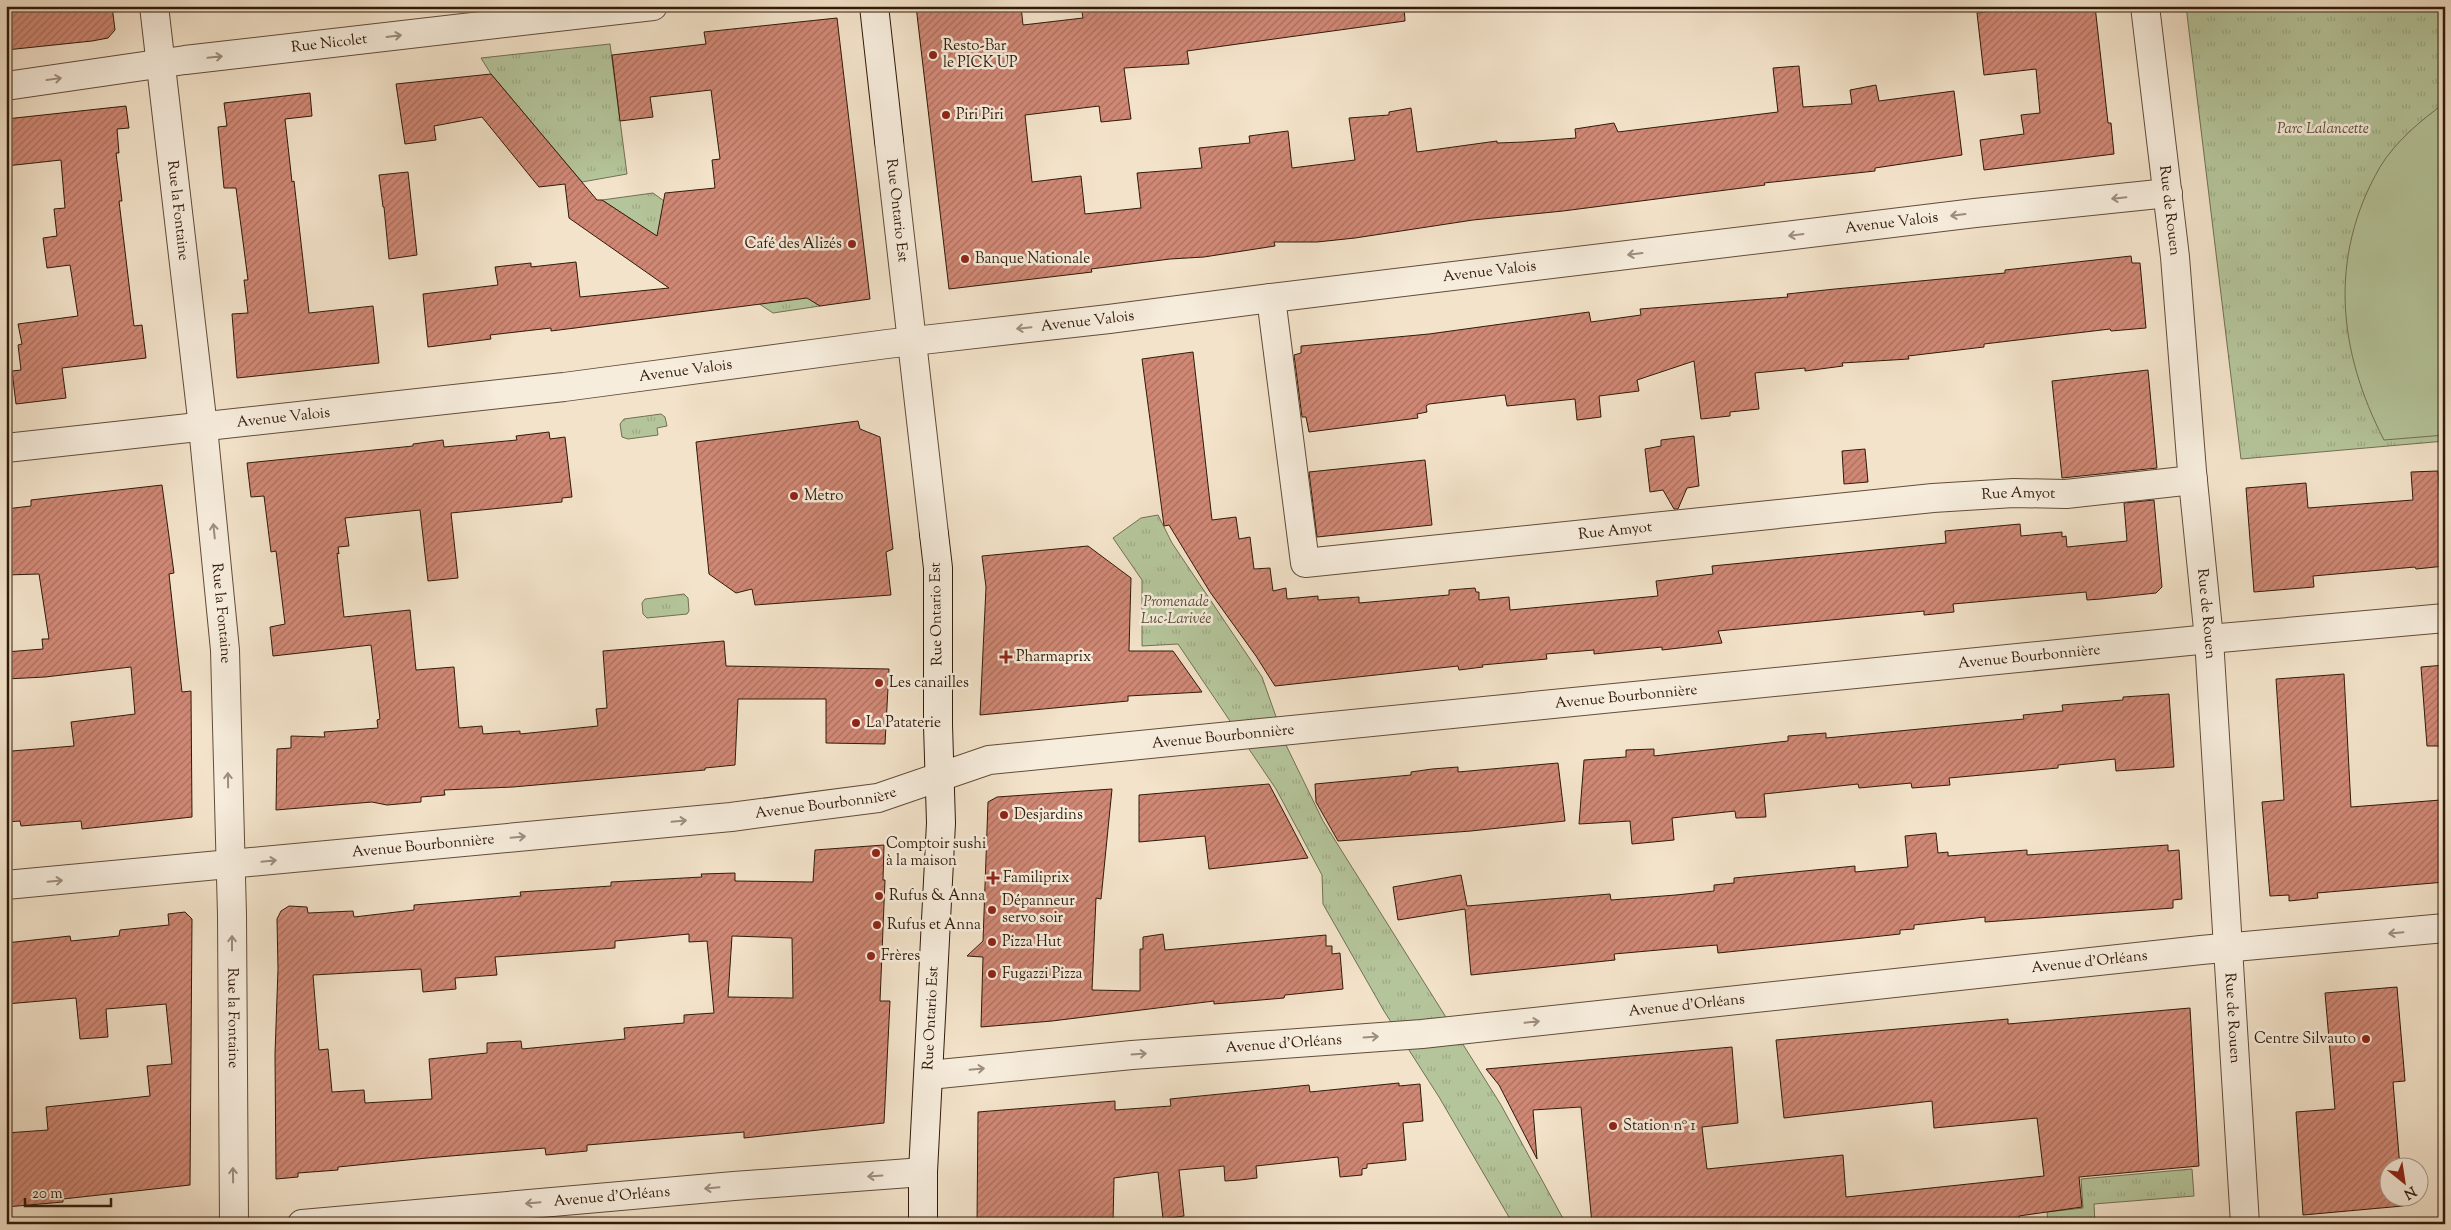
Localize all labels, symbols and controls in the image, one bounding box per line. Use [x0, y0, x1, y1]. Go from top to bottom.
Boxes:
street label: Rue Nicolet [290, 29, 368, 58]
one-way arrow [386, 31, 402, 41]
place label: Resto-Bar le PICK UP [943, 36, 1018, 74]
marker: Resto-Bar le PICK UP [927, 49, 939, 61]
one-way arrow [207, 52, 223, 62]
one-way arrow [46, 74, 62, 84]
place label: Piri Piri [956, 105, 1004, 126]
marker: Piri Piri [940, 109, 952, 121]
park label: Parc Lalancette [2277, 119, 2369, 140]
street label: Rue Ontario Est [881, 158, 913, 263]
street label: Rue la Fontaine [162, 159, 194, 262]
street label: Rue de Rouen [2154, 164, 2185, 257]
one-way arrow [2112, 193, 2128, 203]
street label: Avenue Valois [1844, 207, 1940, 239]
one-way arrow [1950, 210, 1966, 220]
one-way arrow [1789, 230, 1805, 240]
place label: Café des Alizés [745, 234, 842, 255]
marker: Café des Alizés [846, 238, 858, 250]
place label: Banque Nationale [975, 249, 1090, 270]
one-way arrow [1627, 249, 1643, 259]
marker: Banque Nationale [959, 253, 971, 265]
street label: Avenue Valois [1442, 256, 1537, 288]
street label: Avenue Valois [1040, 305, 1136, 337]
one-way arrow [1016, 323, 1032, 333]
street label: Avenue Valois [638, 354, 734, 387]
street label: Avenue Valois [236, 402, 331, 433]
street label: Rue Amyot [1981, 482, 2055, 505]
place label: Metro [804, 486, 843, 507]
marker: Metro [788, 490, 800, 502]
street label: Rue Amyot [1577, 517, 1653, 545]
one-way arrow [209, 523, 218, 539]
street label: Rue la Fontaine [206, 562, 236, 664]
street label: Rue Ontario Est [926, 562, 948, 666]
street label: Rue de Rouen [2191, 568, 2221, 660]
park label: Promenade Luc-Larivée [1141, 592, 1211, 630]
street label: Avenue Bourbonnière [1957, 639, 2101, 674]
place label: Pharmaprix [1016, 647, 1091, 668]
marker: Pharmaprix [1000, 651, 1012, 663]
place label: Les canailles [889, 673, 969, 694]
marker: Les canailles [873, 677, 885, 689]
street label: Avenue Bourbonnière [1554, 679, 1698, 714]
place label: La Pataterie [866, 713, 941, 734]
marker: La Pataterie [850, 717, 862, 729]
street label: Avenue Bourbonnière [1151, 719, 1295, 754]
one-way arrow [224, 772, 233, 788]
street label: Avenue Bourbonnière [754, 782, 900, 824]
place label: Desjardins [1014, 805, 1083, 826]
marker: Desjardins [998, 809, 1010, 821]
one-way arrow [671, 817, 687, 826]
street label: Avenue Bourbonnière [351, 829, 495, 863]
one-way arrow [509, 832, 525, 842]
place label: Comptoir sushi à la maison [886, 834, 986, 872]
marker: Comptoir sushi à la maison [870, 847, 882, 859]
one-way arrow [261, 856, 277, 866]
place label: Familiprix [1003, 868, 1069, 889]
marker: Familiprix [987, 872, 999, 884]
one-way arrow [47, 876, 63, 886]
place label: Rufus & Anna [889, 886, 985, 907]
marker: Rufus & Anna [873, 890, 885, 902]
place label: Dépanneur servo soir [1002, 891, 1075, 929]
marker: Dépanneur servo soir [986, 904, 998, 916]
place label: Rufus et Anna [887, 915, 981, 936]
marker: Rufus et Anna [871, 919, 883, 931]
one-way arrow [2389, 928, 2405, 938]
place label: Pizza Hut [1002, 932, 1062, 953]
one-way arrow [227, 935, 237, 951]
marker: Pizza Hut [986, 936, 998, 948]
street label: Avenue d'Orléans [2030, 945, 2149, 979]
place label: Frères [881, 946, 920, 967]
marker: Frères [865, 950, 877, 962]
place label: Fugazzi Pizza [1002, 964, 1083, 985]
street label: Rue Ontario Est [918, 966, 944, 1071]
street label: Rue la Fontaine [222, 968, 243, 1068]
marker: Fugazzi Pizza [986, 968, 998, 980]
street label: Rue de Rouen [2219, 972, 2246, 1064]
street label: Avenue d'Orléans [1628, 989, 1746, 1022]
one-way arrow [1524, 1017, 1540, 1027]
street label: Avenue d'Orléans [1225, 1029, 1343, 1059]
place label: Centre Silvauto [2254, 1029, 2356, 1050]
one-way arrow [1362, 1032, 1378, 1041]
marker: Centre Silvauto [2360, 1033, 2372, 1045]
one-way arrow [1130, 1049, 1146, 1059]
one-way arrow [969, 1064, 985, 1074]
place label: Station nº 1 [1623, 1116, 1696, 1137]
marker: Station nº 1 [1607, 1120, 1619, 1132]
north arrow [2378, 1158, 2428, 1208]
one-way arrow [229, 1167, 238, 1183]
one-way arrow [867, 1171, 883, 1180]
scale bar [25, 1175, 111, 1207]
text: N [2400, 1180, 2419, 1203]
street label: Avenue d'Orléans [553, 1181, 671, 1212]
one-way arrow [705, 1183, 721, 1192]
text: 20 m [32, 1184, 63, 1205]
one-way arrow [525, 1199, 541, 1208]

